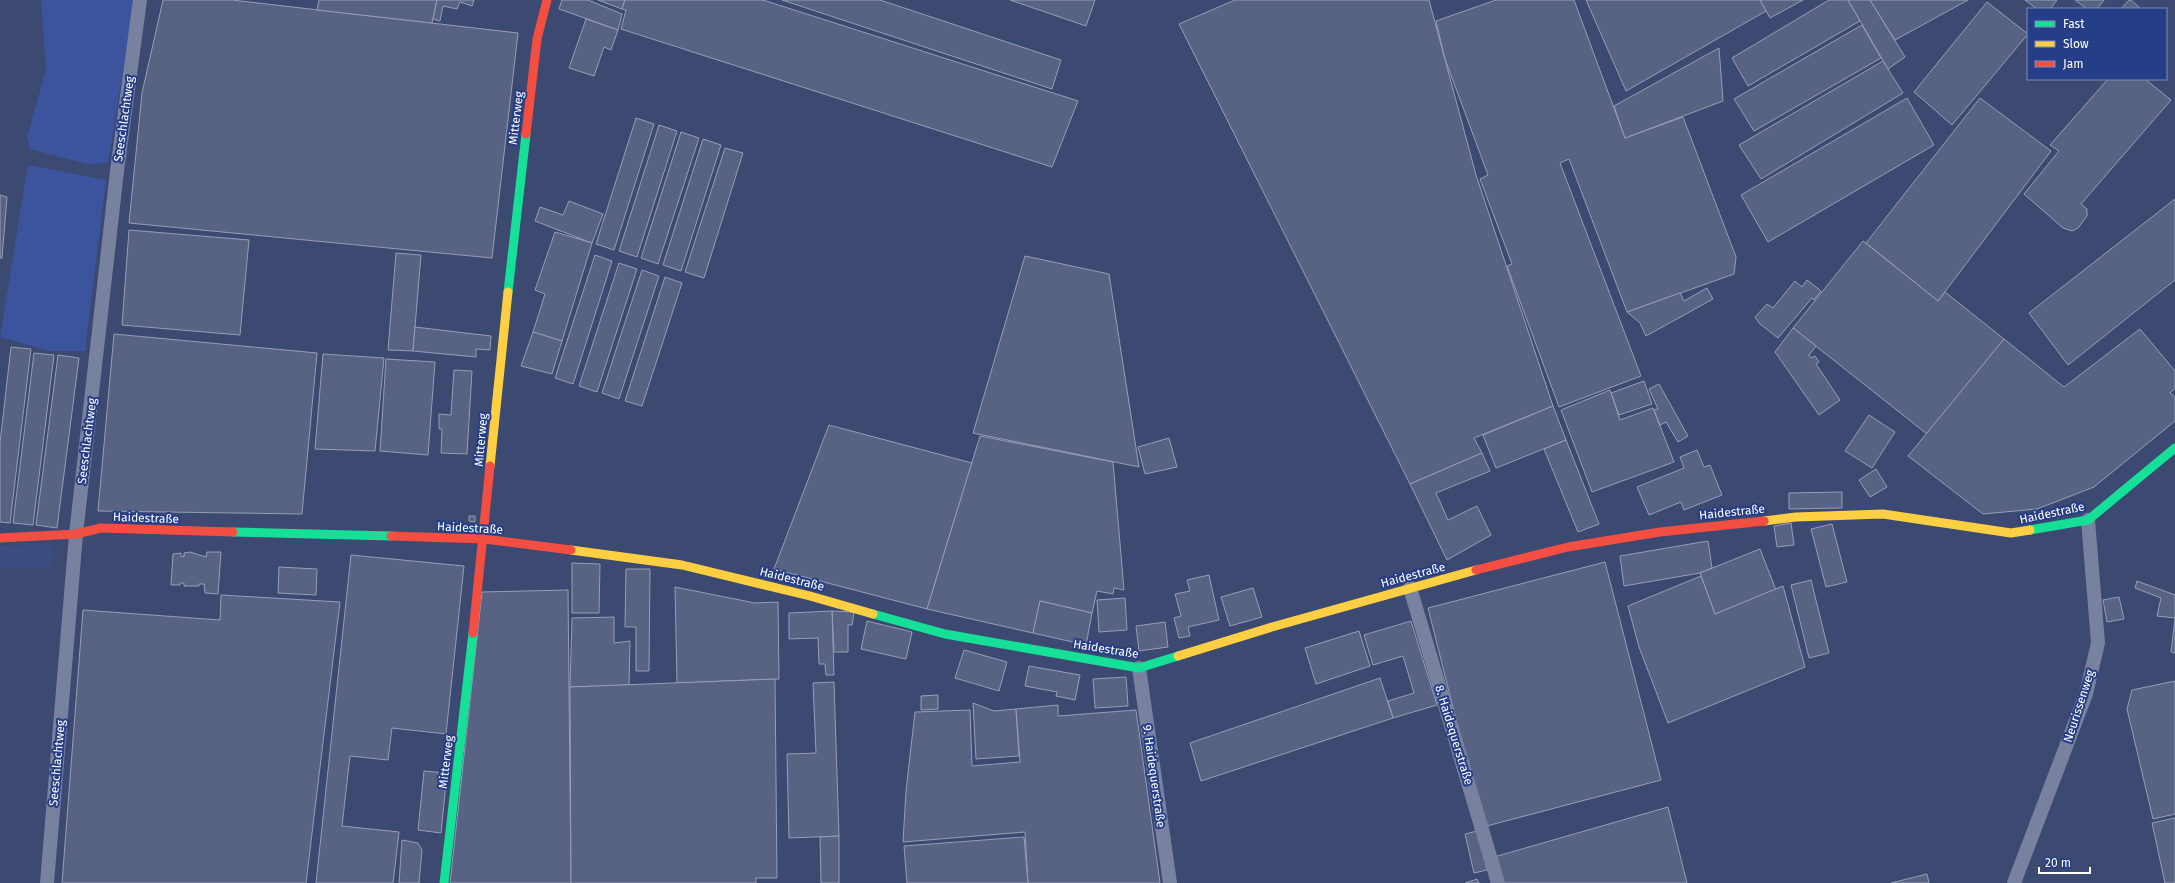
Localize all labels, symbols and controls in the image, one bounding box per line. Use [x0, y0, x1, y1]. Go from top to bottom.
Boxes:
legend [2027, 8, 2167, 80]
text: Fast [2063, 17, 2085, 31]
text: Slow [2063, 37, 2089, 51]
text: Jam [2063, 57, 2083, 71]
street label: Seeschlachtweg [111, 74, 137, 163]
street label: Mitterweg [506, 90, 526, 146]
street label: Seeschlachtweg [75, 396, 99, 485]
street label: Mitterweg [472, 412, 490, 467]
street label: Haidestraße [2018, 499, 2086, 527]
street label: Haidestraße [1698, 502, 1766, 522]
street label: Haidestraße [113, 510, 179, 526]
street label: Haidestraße [437, 519, 503, 537]
street label: Haidestraße [1379, 560, 1447, 590]
street label: Haidestraße [758, 564, 826, 594]
street label: Haidestraße [1072, 637, 1140, 661]
street label: Neurissenweg [2061, 667, 2098, 744]
street label: 8. Haidequerstraße [1432, 683, 1476, 787]
street label: Seeschlachtweg [46, 719, 68, 807]
street label: 9. Haidequerstraße [1140, 724, 1168, 828]
street label: Mitterweg [436, 734, 456, 790]
scale bar [2039, 849, 2090, 875]
text: 20 m [2045, 856, 2071, 870]

